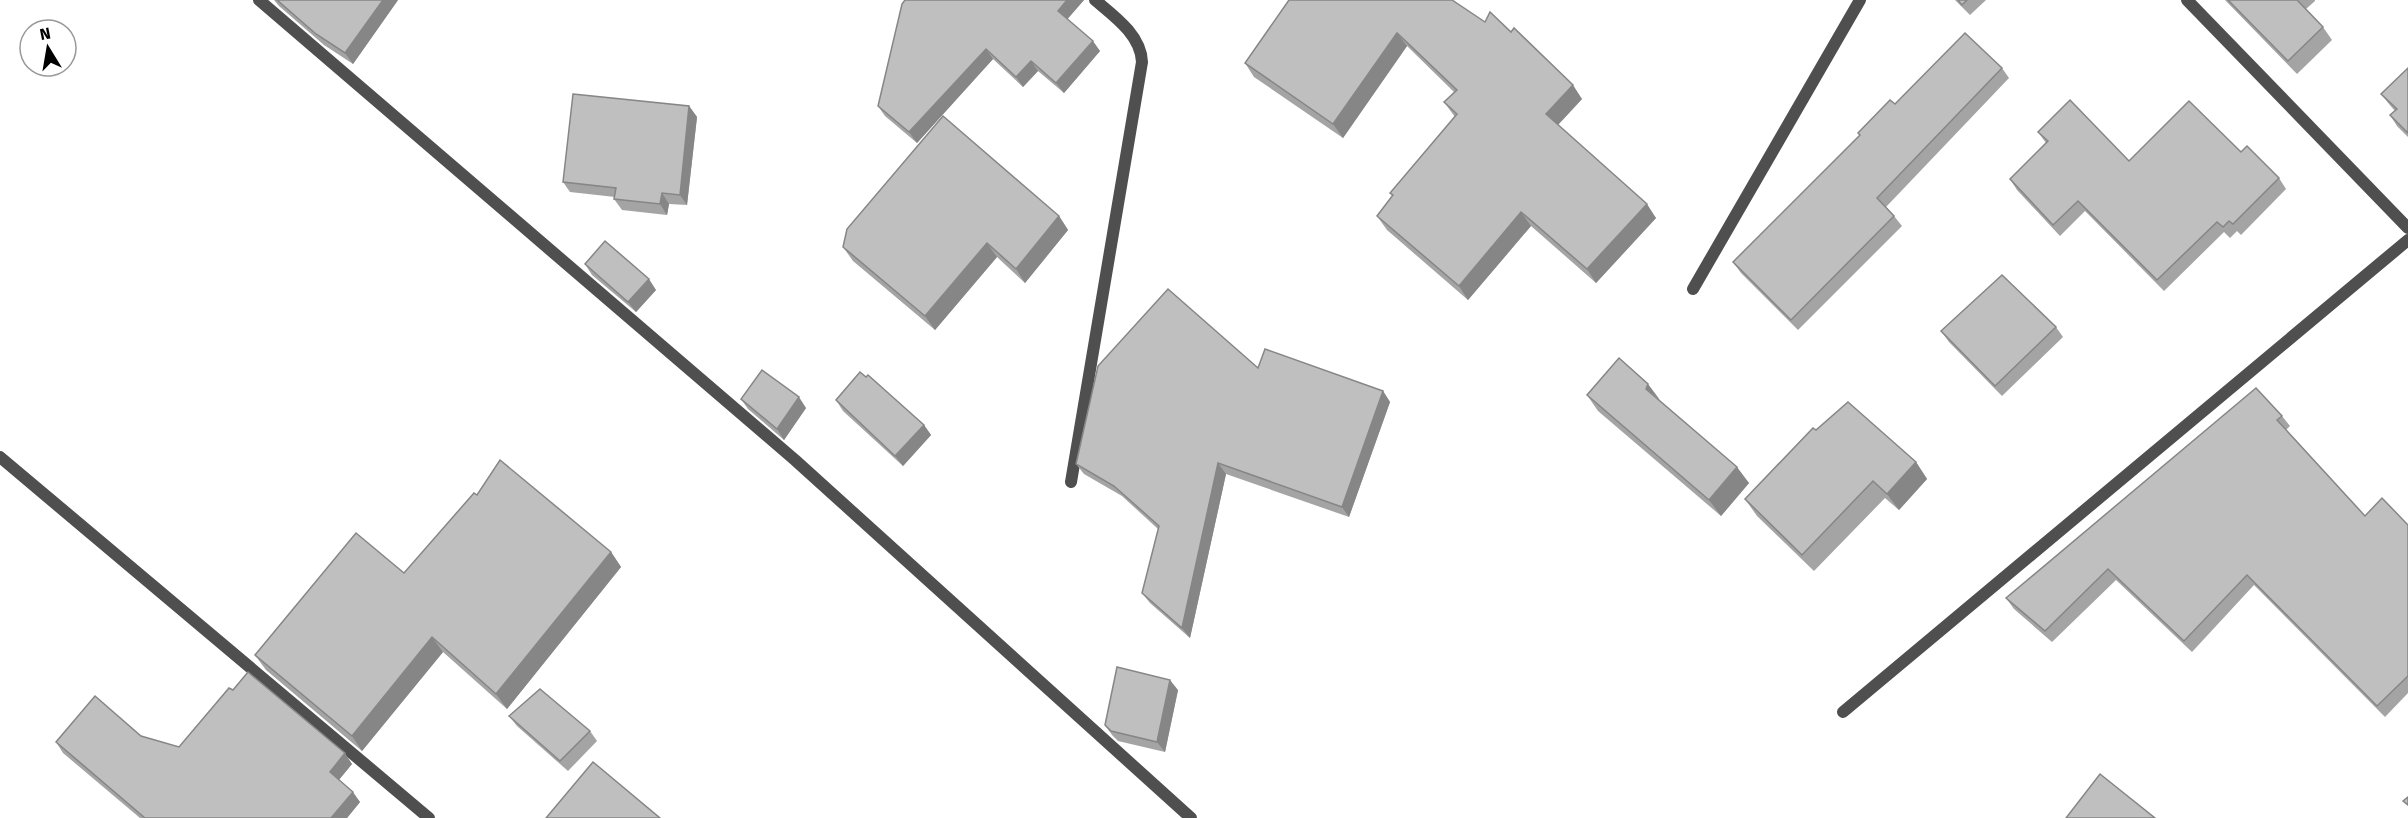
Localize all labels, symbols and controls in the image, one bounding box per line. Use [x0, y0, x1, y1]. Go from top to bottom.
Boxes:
north arrow [18, 18, 78, 78]
text: N [38, 23, 52, 44]

